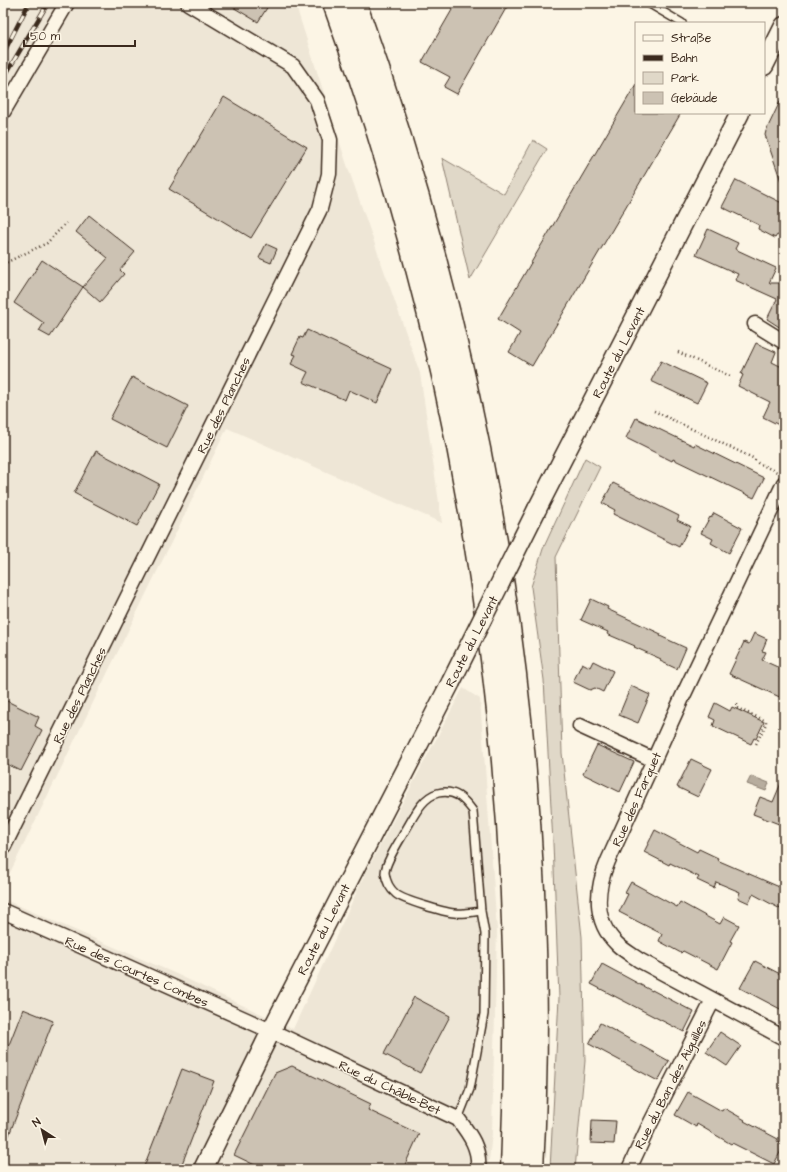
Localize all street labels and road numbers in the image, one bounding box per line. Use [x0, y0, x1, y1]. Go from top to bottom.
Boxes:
street label: Route du Levant [588, 303, 650, 401]
street label: Rue des Planches [193, 354, 255, 457]
street label: Route du Levant [441, 592, 503, 690]
street label: Rue des Planches [49, 644, 111, 747]
street label: Rue des Farquet [608, 749, 666, 850]
street label: Route du Levant [293, 880, 355, 978]
street label: Rue des Courtes Combes [62, 932, 212, 1012]
street label: Rue du Ban des Aiguilles [630, 1016, 712, 1153]
street label: Rue du Châble-Bet [336, 1056, 444, 1120]

